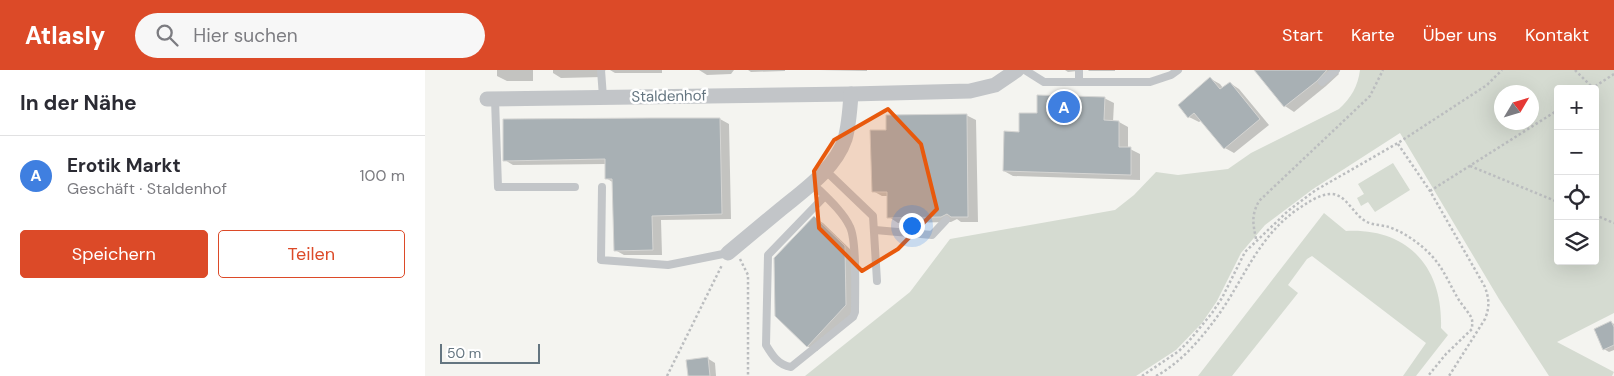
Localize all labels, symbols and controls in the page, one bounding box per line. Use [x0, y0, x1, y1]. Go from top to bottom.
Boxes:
search box [135, 13, 485, 58]
text: Atlasly [25, 20, 105, 51]
icon: search [153, 21, 181, 49]
text: Hier suchen [193, 23, 298, 48]
text: Start [1282, 23, 1323, 47]
text: Karte [1351, 23, 1395, 47]
text: Über uns [1423, 23, 1497, 47]
text: Kontakt [1525, 23, 1589, 47]
street label: Staldenhof [631, 85, 707, 107]
north arrow [1494, 85, 1539, 130]
map controls [1554, 85, 1599, 265]
button: + [1554, 85, 1599, 130]
pin: A [1048, 88, 1080, 126]
text: In der Nähe [20, 89, 137, 117]
button: − [1554, 130, 1599, 175]
text: Erotik Markt [67, 153, 181, 178]
text: A [30, 165, 42, 186]
text: 100 m [360, 165, 405, 186]
button: locate [1554, 175, 1599, 220]
text: Geschäft · Staldenhof [67, 178, 227, 199]
your location [899, 213, 925, 239]
button: layers [1554, 220, 1599, 265]
button: Speichern [20, 230, 208, 278]
button: Teilen [218, 230, 405, 278]
scale bar [440, 341, 540, 364]
text: 50 m [447, 344, 481, 362]

